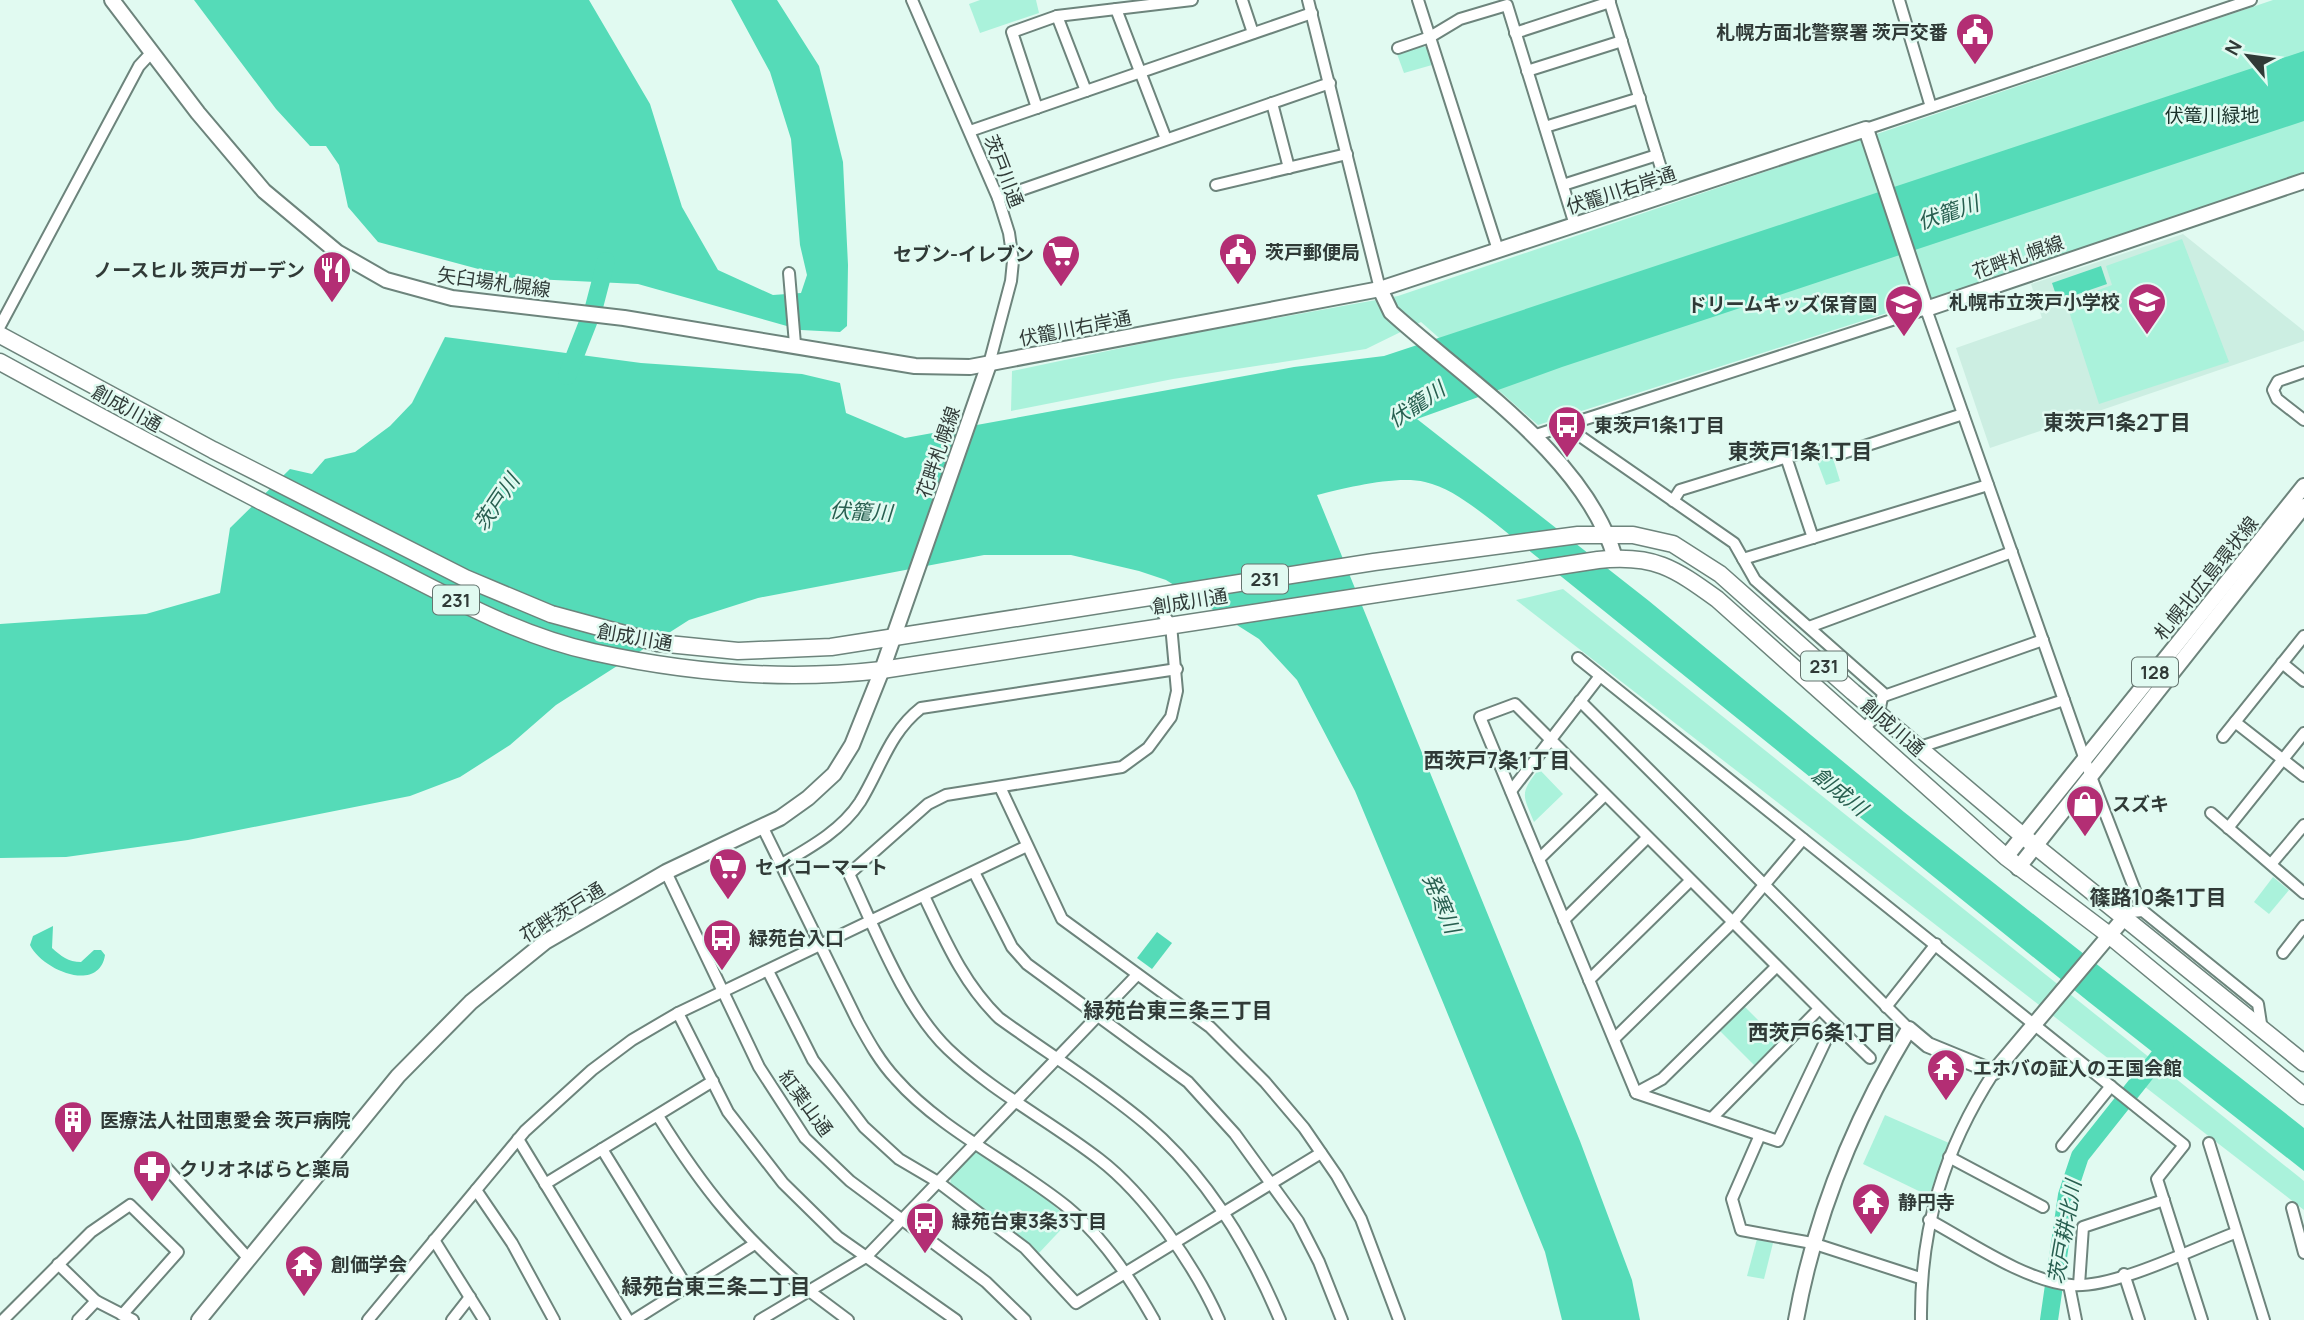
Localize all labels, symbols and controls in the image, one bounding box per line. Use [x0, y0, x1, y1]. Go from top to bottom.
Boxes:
public building icon: 札幌方面北警察署 茨戸交番 [1954, 11, 1996, 66]
place label: 札幌方面北警察署 茨戸交番 [1716, 19, 1948, 45]
north arrow [2213, 21, 2283, 91]
text: N [2218, 35, 2248, 60]
park label: 伏篭川緑地 [2164, 102, 2260, 128]
street label: 茨戸川通 [978, 131, 1030, 211]
street label: 伏籠川右岸通 [1563, 160, 1679, 220]
water label: 伏籠川 [1914, 188, 1984, 235]
street label: 花畔札幌線 [1969, 229, 2067, 285]
public building icon: 茨戸郵便局 [1217, 231, 1259, 286]
supermarket icon: セブン-イレブン [1040, 233, 1082, 288]
place label: 茨戸郵便局 [1265, 239, 1360, 265]
place label: セブン-イレブン [893, 241, 1034, 267]
restaurant icon: ノースヒル 茨戸ガーデン [311, 249, 353, 304]
place label: ノースヒル 茨戸ガーデン [93, 257, 305, 283]
street label: 矢臼場札幌線 [436, 261, 552, 303]
school or university icon: 札幌市立茨戸小学校 [2126, 281, 2168, 336]
school or university icon: ドリームキッズ保育園 [1883, 283, 1925, 338]
place label: 札幌市立茨戸小学校 [1949, 289, 2120, 315]
place label: ドリームキッズ保育園 [1688, 291, 1877, 317]
street label: 伏籠川右岸通 [1017, 304, 1133, 352]
water label: 伏籠川 [1382, 374, 1452, 433]
street label: 創成川通 [87, 378, 167, 438]
street label: 花畔札幌線 [910, 403, 966, 501]
bus stop icon: 東茨戸1条1丁目 [1546, 404, 1588, 459]
district label: 東茨戸1条2丁目 [2043, 408, 2191, 436]
place label: 東茨戸1条1丁目 [1594, 412, 1725, 438]
district label: 東茨戸1条1丁目 [1728, 437, 1872, 465]
water label: 茨戸川 [467, 466, 526, 536]
water label: 伏籠川 [829, 495, 895, 527]
street label: 札幌北広島環状線 [2148, 511, 2264, 645]
road number: 231 [1242, 564, 1288, 594]
street label: 創成川通 [1150, 582, 1230, 620]
road number: 231 [433, 586, 479, 614]
street label: 創成川通 [595, 618, 675, 656]
road number: 231 [1801, 652, 1847, 680]
road number: 128 [2132, 658, 2178, 686]
street label: 創成川通 [1856, 692, 1930, 762]
district label: 西茨戸7条1丁目 [1424, 746, 1570, 774]
water label: 創成川 [1807, 760, 1875, 823]
shop icon: スズキ [2064, 783, 2106, 838]
place label: スズキ [2112, 791, 2169, 817]
supermarket icon: セイコーマート [707, 846, 749, 901]
place label: セイコーマート [755, 854, 888, 880]
water label: 発寒川 [1417, 869, 1468, 939]
street label: 花畔茨戸通 [515, 876, 609, 948]
district label: 篠路10条1丁目 [2089, 883, 2227, 911]
bus stop icon: 緑苑台入口 [701, 917, 743, 972]
place label: 緑苑台入口 [749, 925, 844, 951]
district label: 緑苑台東三条三丁目 [1084, 996, 1273, 1024]
district label: 西茨戸6条1丁目 [1748, 1018, 1896, 1046]
temple icon: エホバの証人の王国会館 [1925, 1047, 1967, 1102]
place label: エホバの証人の王国会館 [1973, 1055, 2182, 1081]
street label: 紅葉山通 [773, 1065, 839, 1141]
building icon: 医療法人社団恵愛会 茨戸病院 [52, 1099, 94, 1154]
place label: 医療法人社団恵愛会 茨戸病院 [100, 1107, 351, 1133]
pharmacy icon: クリオネばらと薬局 [131, 1148, 173, 1203]
place label: クリオネばらと薬局 [179, 1156, 350, 1182]
water label: 茨戸耕北川 [2041, 1176, 2087, 1286]
temple icon: 静円寺 [1850, 1181, 1892, 1236]
place label: 静円寺 [1898, 1189, 1955, 1215]
bus stop icon: 緑苑台東3条3丁目 [904, 1200, 946, 1255]
place label: 緑苑台東3条3丁目 [952, 1208, 1107, 1234]
temple icon: 創価学会 [283, 1243, 325, 1298]
place label: 創価学会 [331, 1251, 407, 1277]
district label: 緑苑台東三条二丁目 [622, 1272, 811, 1300]

